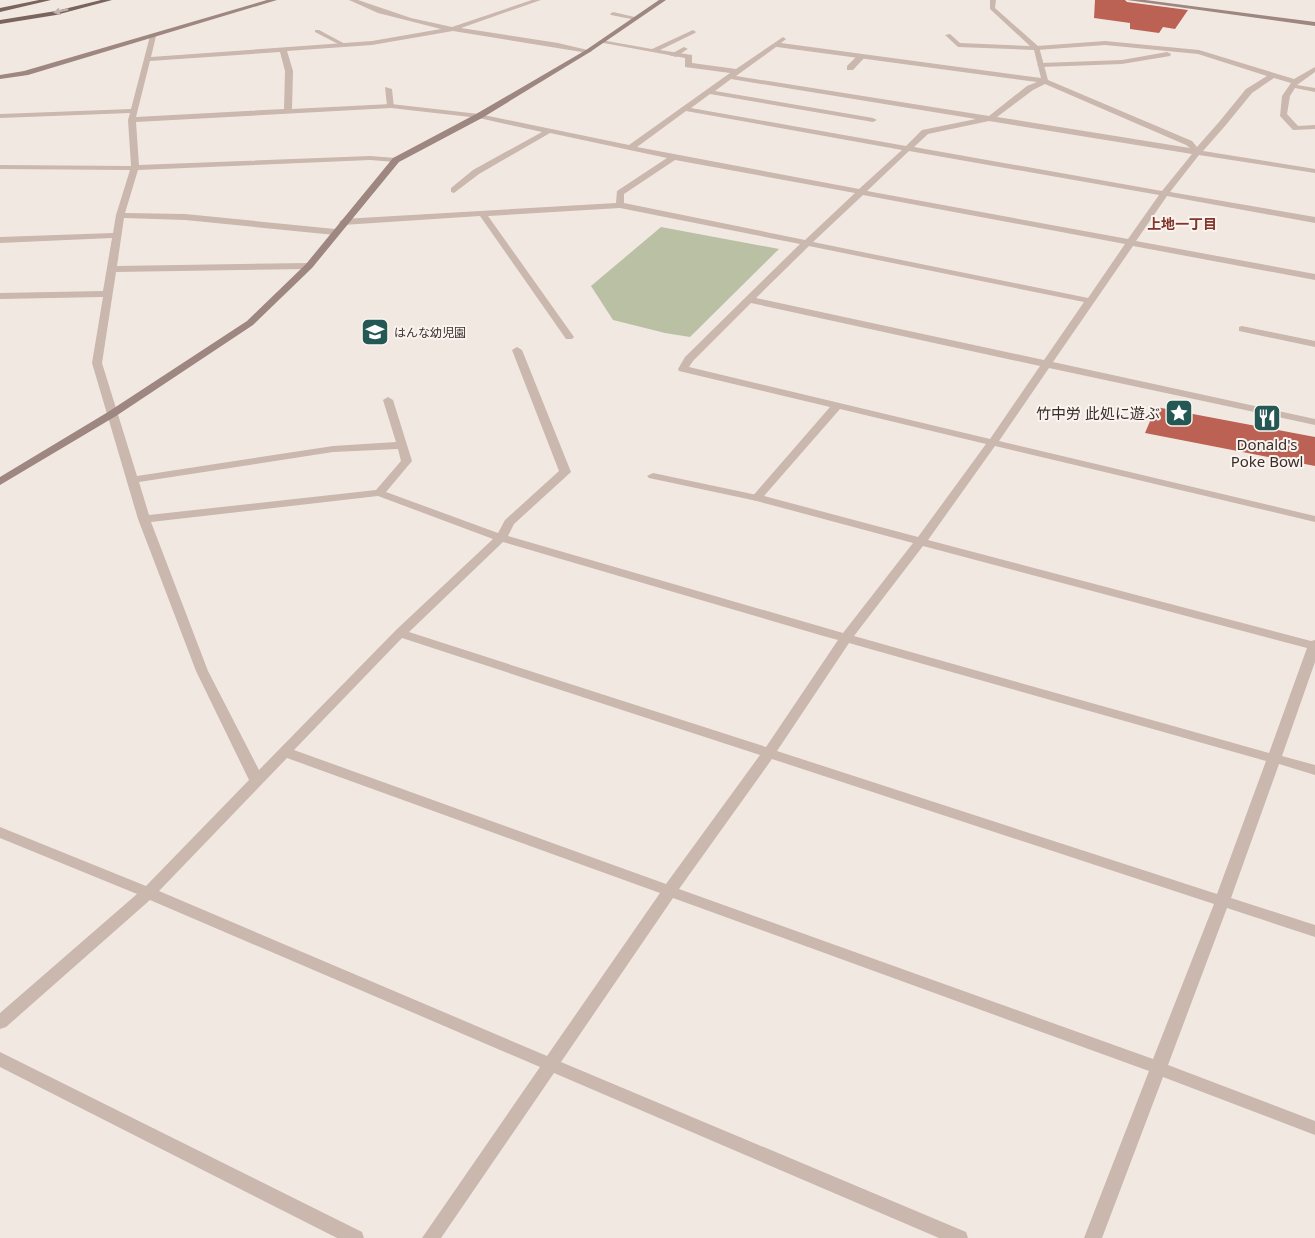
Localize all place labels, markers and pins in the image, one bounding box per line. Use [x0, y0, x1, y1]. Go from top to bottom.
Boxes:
school or university icon: はんな幼児園 [360, 317, 390, 347]
place label: はんな幼児園 [394, 324, 466, 341]
place icon: 竹中労 此処に遊ぶ [1164, 398, 1194, 428]
place label: 竹中労 此処に遊ぶ [1036, 403, 1160, 423]
restaurant icon: Donald's Poke Bowl [1252, 403, 1282, 433]
place label: Donald's Poke Bowl [1231, 434, 1303, 471]

